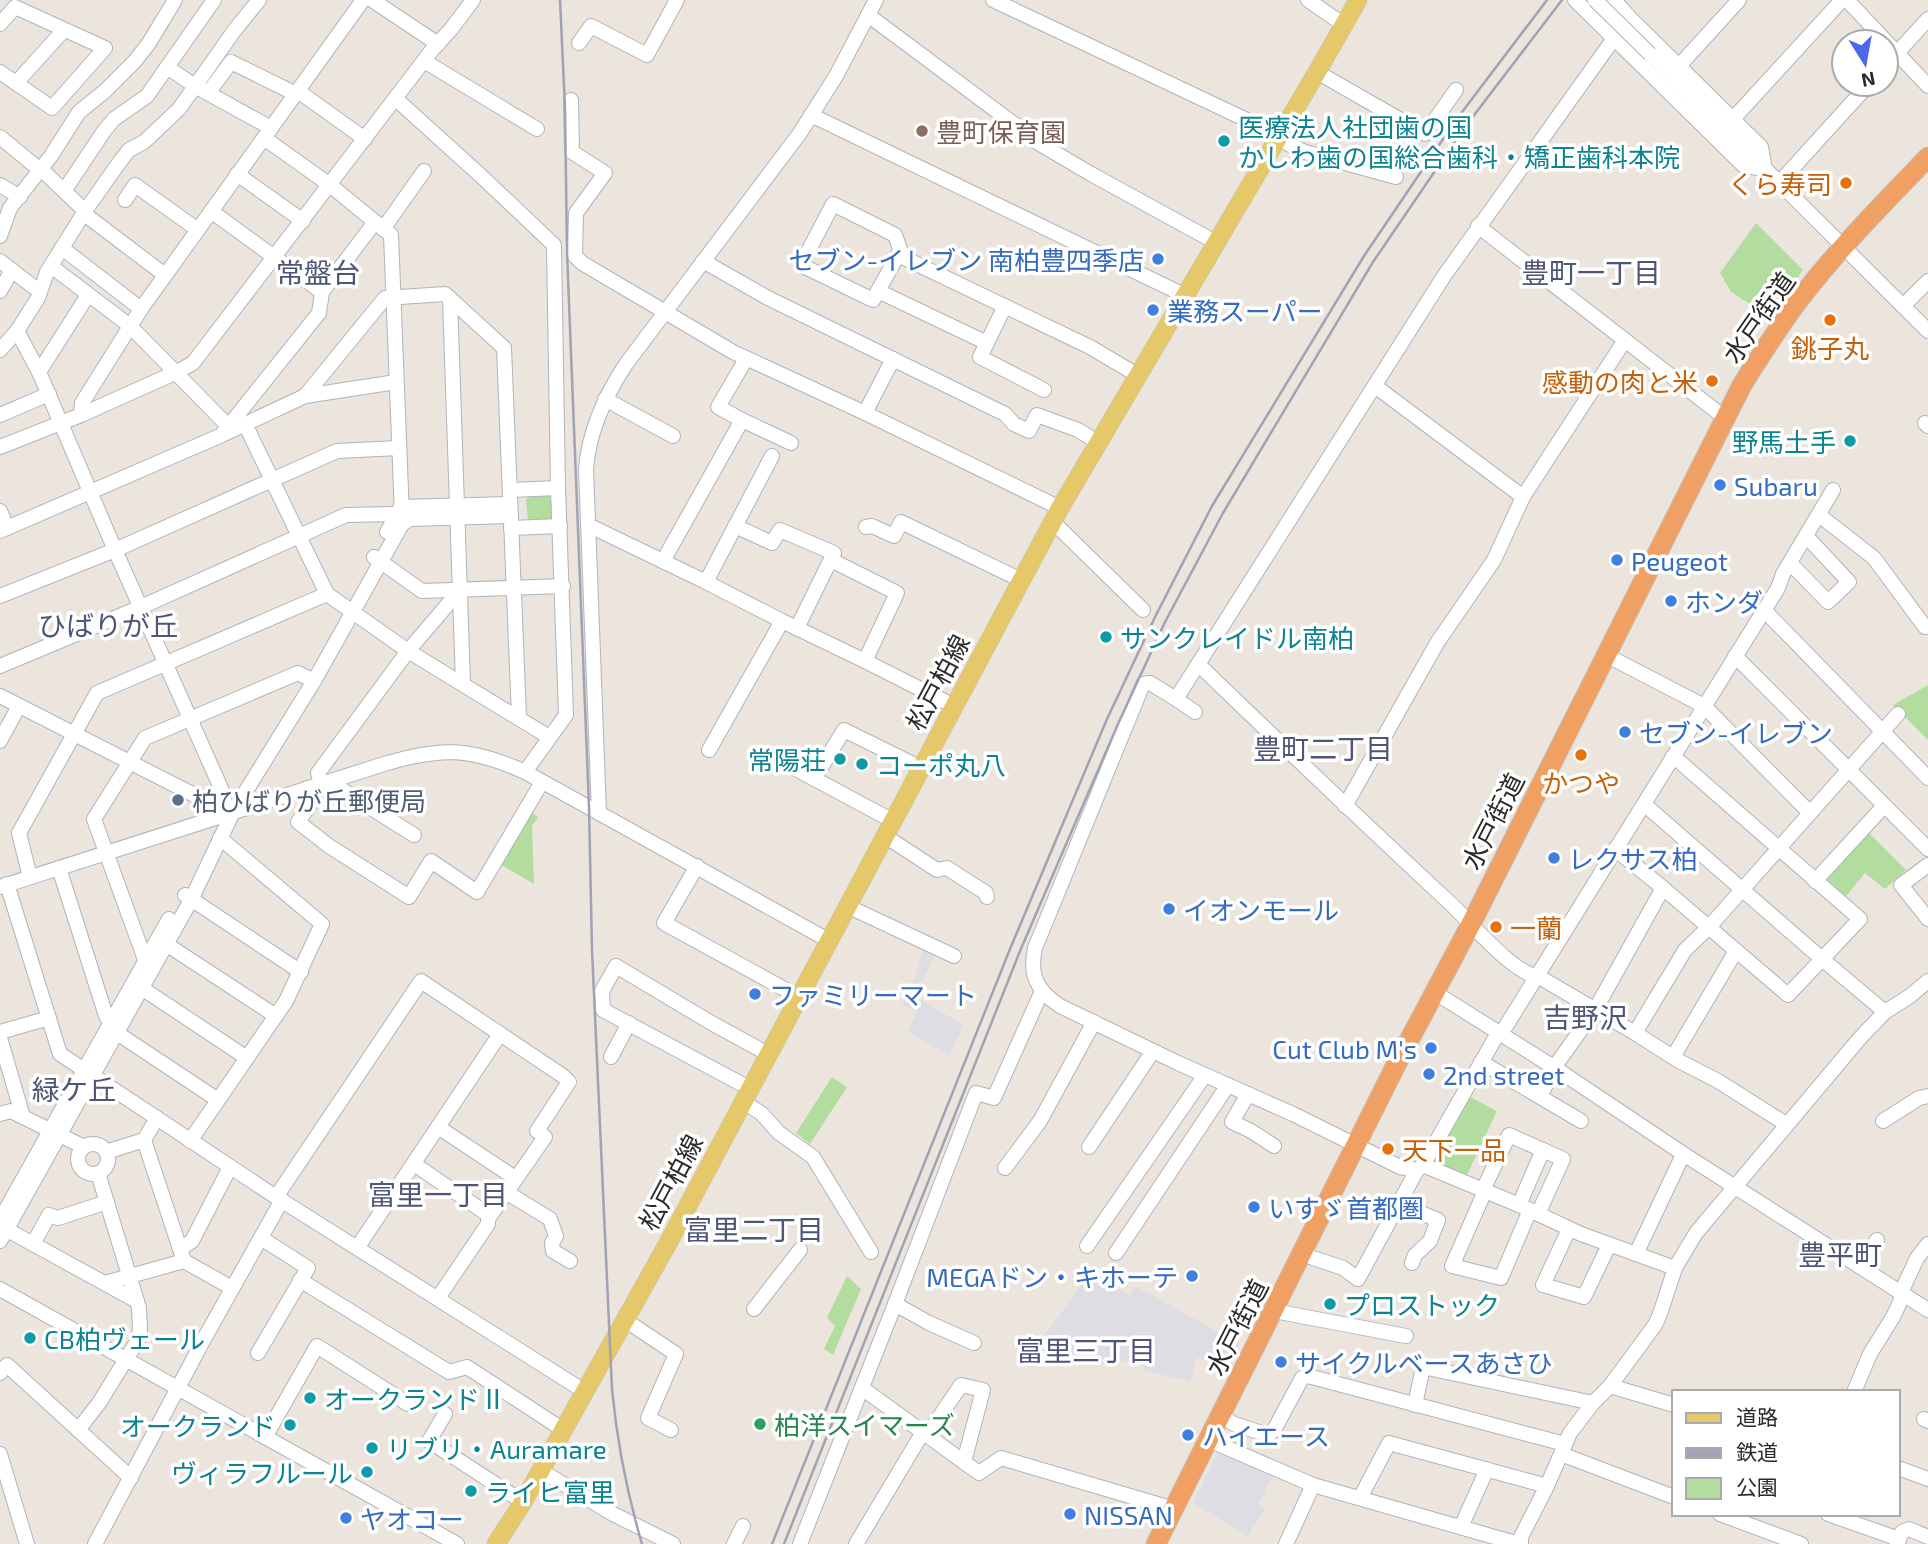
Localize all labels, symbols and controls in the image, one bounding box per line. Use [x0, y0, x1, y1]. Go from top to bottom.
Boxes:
north arrow [1830, 28, 1900, 98]
text: N [1859, 68, 1877, 93]
place label: 医療法人社団歯の国 かしわ歯の国総合歯科・矯正歯科本院 [1238, 111, 1680, 172]
place label: 豊町保育園 [936, 116, 1066, 147]
marker: 豊町保育園 [914, 123, 930, 139]
marker: 医療法人社団歯の国 かしわ歯の国総合歯科・矯正歯科本院 [1216, 133, 1232, 149]
place label: くら寿司 [1728, 168, 1832, 199]
marker: くら寿司 [1838, 175, 1854, 191]
place label: セブン-イレブン 南柏豊四季店 [789, 244, 1144, 275]
marker: セブン-イレブン 南柏豊四季店 [1150, 251, 1166, 267]
district label: 常盤台 [276, 255, 360, 289]
district label: 豊町一丁目 [1521, 255, 1661, 289]
street label: 水戸街道 [1715, 266, 1801, 368]
place label: 業務スーパー [1167, 295, 1323, 326]
marker: 業務スーパー [1145, 302, 1161, 318]
marker: 銚子丸 [1822, 312, 1838, 328]
place label: 銚子丸 [1791, 332, 1869, 363]
place label: 感動の肉と米 [1542, 366, 1698, 397]
marker: 感動の肉と米 [1704, 373, 1720, 389]
place label: 野馬土手 [1732, 426, 1836, 457]
marker: 野馬土手 [1842, 433, 1858, 449]
place label: Subaru [1734, 470, 1818, 501]
marker: Subaru [1712, 477, 1728, 493]
place label: Peugeot [1631, 545, 1728, 576]
marker: Peugeot [1609, 552, 1625, 568]
place label: ホンダ [1685, 586, 1763, 617]
marker: ホンダ [1663, 593, 1679, 609]
district label: ひばりが丘 [38, 608, 178, 642]
place label: サンクレイドル南柏 [1120, 622, 1354, 653]
street label: 松戸柏線 [899, 629, 975, 735]
marker: サンクレイドル南柏 [1098, 629, 1114, 645]
place label: セブン-イレブン [1639, 717, 1833, 748]
marker: セブン-イレブン [1617, 724, 1633, 740]
district label: 豊町二丁目 [1253, 731, 1393, 765]
place label: 常陽荘 [748, 744, 826, 775]
marker: かつや [1573, 747, 1589, 763]
place label: コーポ丸八 [876, 749, 1006, 780]
marker: 常陽荘 [832, 751, 848, 767]
marker: コーポ丸八 [854, 756, 870, 772]
place label: かつや [1542, 767, 1620, 798]
street label: 水戸街道 [1455, 768, 1529, 874]
place label: 柏ひばりが丘郵便局 [192, 785, 426, 816]
marker: 柏ひばりが丘郵便局 [170, 792, 186, 808]
place label: レクサス柏 [1568, 843, 1697, 874]
marker: レクサス柏 [1546, 850, 1562, 866]
place label: イオンモール [1183, 894, 1339, 925]
marker: イオンモール [1161, 901, 1177, 917]
place label: 一蘭 [1510, 912, 1562, 943]
marker: 一蘭 [1488, 919, 1504, 935]
place label: ファミリーマート [769, 979, 977, 1010]
marker: ファミリーマート [747, 986, 763, 1002]
district label: 吉野沢 [1543, 1000, 1627, 1034]
place label: Cut Club M's [1272, 1033, 1417, 1064]
marker: Cut Club M's [1423, 1040, 1439, 1056]
place label: 2nd street [1443, 1059, 1565, 1090]
marker: 2nd street [1421, 1066, 1437, 1082]
district label: 緑ケ丘 [32, 1072, 116, 1106]
street label: 松戸柏線 [632, 1129, 708, 1235]
place label: 天下一品 [1402, 1134, 1506, 1165]
marker: 天下一品 [1380, 1141, 1396, 1157]
district label: 富里一丁目 [368, 1177, 508, 1211]
place label: いすゞ首都圏 [1268, 1192, 1424, 1223]
marker: いすゞ首都圏 [1246, 1199, 1262, 1215]
district label: 富里二丁目 [684, 1212, 824, 1246]
district label: 豊平町 [1798, 1237, 1882, 1271]
place label: MEGAドン・キホーテ [926, 1261, 1178, 1292]
marker: MEGAドン・キホーテ [1184, 1268, 1200, 1284]
street label: 水戸街道 [1199, 1274, 1273, 1380]
place label: プロストック [1344, 1289, 1500, 1320]
marker: プロストック [1322, 1296, 1338, 1312]
place label: CB柏ヴェール [44, 1323, 205, 1354]
marker: CB柏ヴェール [22, 1330, 38, 1346]
district label: 富里三丁目 [1016, 1333, 1156, 1367]
place label: サイクルベースあさひ [1295, 1347, 1552, 1378]
marker: サイクルベースあさひ [1273, 1354, 1289, 1370]
place label: オークランドⅡ [324, 1383, 506, 1414]
marker: オークランドⅡ [302, 1390, 318, 1406]
legend [1672, 1390, 1900, 1516]
text: 道路 [1736, 1404, 1778, 1429]
place label: 柏洋スイマーズ [774, 1409, 955, 1440]
place label: オークランド [120, 1410, 276, 1441]
marker: 柏洋スイマーズ [752, 1416, 768, 1432]
marker: オークランド [282, 1417, 298, 1433]
place label: ハイエース [1202, 1420, 1330, 1451]
marker: ハイエース [1180, 1427, 1196, 1443]
place label: リブリ・Auramare [386, 1433, 607, 1464]
text: 鉄道 [1736, 1439, 1778, 1464]
marker: リブリ・Auramare [364, 1440, 380, 1456]
place label: ヴィラフルール [171, 1457, 353, 1488]
marker: ヴィラフルール [359, 1464, 375, 1480]
text: 公園 [1736, 1474, 1778, 1499]
place label: ライヒ富里 [485, 1476, 615, 1507]
marker: ライヒ富里 [463, 1483, 479, 1499]
place label: NISSAN [1084, 1499, 1173, 1530]
place label: ヤオコー [360, 1503, 464, 1534]
marker: NISSAN [1062, 1506, 1078, 1522]
marker: ヤオコー [338, 1510, 354, 1526]

